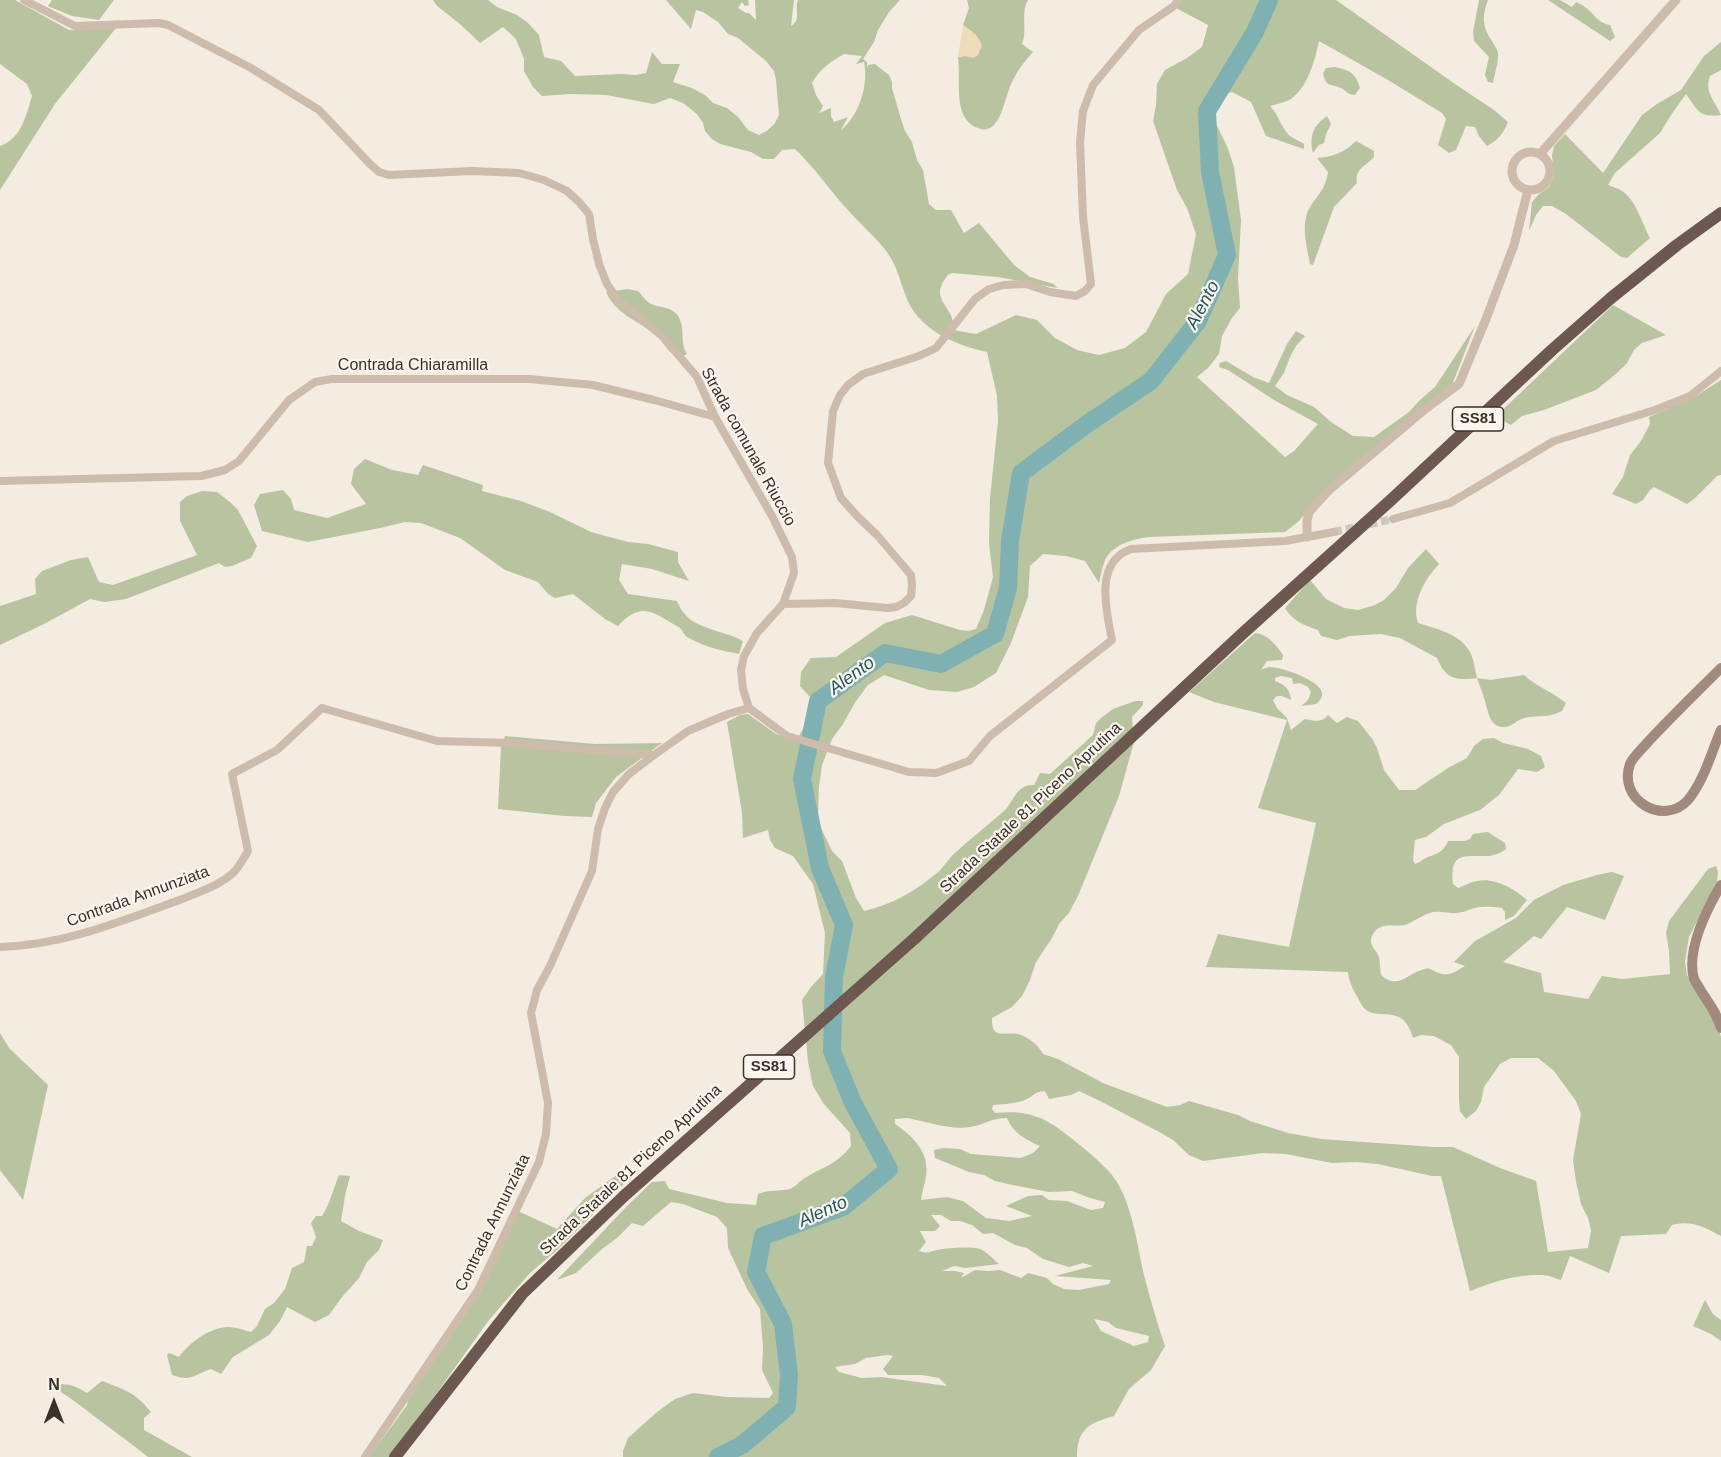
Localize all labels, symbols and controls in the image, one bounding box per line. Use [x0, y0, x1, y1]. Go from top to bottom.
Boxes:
water label: Alento [1181, 277, 1225, 333]
street label: Contrada Chiaramilla [338, 356, 488, 376]
street label: Strada comunale Riuccio [696, 365, 800, 529]
road number: SS81 [1452, 407, 1504, 431]
water label: Alento [825, 652, 879, 700]
street label: Strada Statale 81 Piceno Aprutina [936, 719, 1126, 897]
street label: Contrada Annunziata [64, 862, 212, 932]
road number: SS81 [744, 1055, 794, 1079]
street label: Strada Statale 81 Piceno Aprutina [536, 1081, 726, 1259]
street label: Contrada Annunziata [451, 1151, 535, 1295]
water label: Alento [795, 1192, 851, 1232]
north arrow [24, 1373, 84, 1433]
text: N [48, 1376, 60, 1393]

